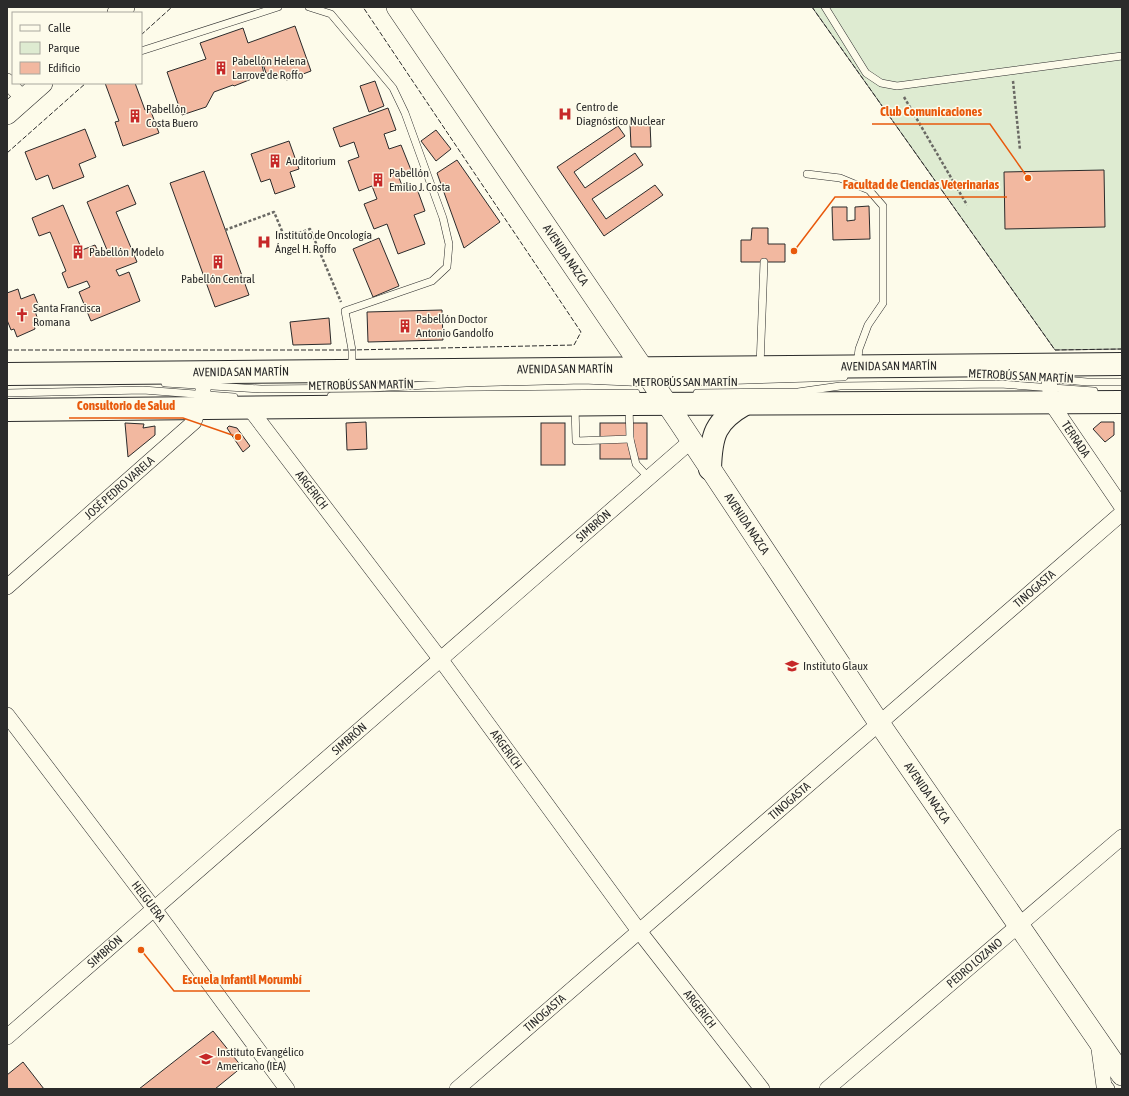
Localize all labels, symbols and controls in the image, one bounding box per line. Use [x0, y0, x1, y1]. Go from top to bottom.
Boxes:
legend [12, 12, 142, 84]
text: Calle [48, 21, 71, 35]
text: Parque [48, 41, 80, 55]
place label: Pabellón Helena Larrove de Roffo [232, 54, 306, 82]
building icon: Pabellón Helena Larrove de Roffo [213, 60, 229, 76]
text: Edificio [48, 61, 81, 75]
callout: Club Comunicaciones [872, 99, 990, 124]
place label: Centro de Diagnóstico Nuclear [576, 100, 665, 128]
place label: Pabellón Costa Buero [146, 102, 198, 130]
text: Club Comunicaciones [880, 104, 982, 119]
hospital icon: Centro de Diagnóstico Nuclear [557, 106, 573, 122]
building icon: Pabellón Costa Buero [127, 108, 143, 124]
building icon: Auditorium [267, 153, 283, 169]
place label: Auditorium [286, 154, 336, 168]
place label: Pabellón Emilio J. Costa [389, 166, 450, 194]
building icon: Pabellón Emilio J. Costa [370, 172, 386, 188]
callout: Facultad de Ciencias Veterinarias [835, 172, 1007, 197]
text: Facultad de Ciencias Veterinarias [843, 177, 1000, 192]
street label: AVENIDA NAZCA [540, 222, 592, 288]
place label: Instituto de Oncología Ángel H. Roffo [275, 228, 372, 256]
hospital icon: Instituto de Oncología Ángel H. Roffo [256, 234, 272, 250]
building icon: Pabellón Modelo [70, 244, 86, 260]
place label: Pabellón Modelo [89, 245, 165, 259]
building icon: Pabellón Central [210, 254, 226, 270]
place label: Pabellón Central [181, 272, 256, 286]
place label: Santa Francisca Romana [33, 301, 101, 329]
church icon: Santa Francisca Romana [14, 307, 30, 323]
place label: Pabellón Doctor Antonio Gandolfo [416, 312, 494, 340]
building icon: Pabellón Doctor Antonio Gandolfo [397, 318, 413, 334]
street label: AVENIDA SAN MARTÍN [841, 359, 937, 374]
street label: AVENIDA SAN MARTÍN [517, 362, 613, 376]
street label: AVENIDA SAN MARTÍN [193, 364, 289, 379]
street label: METROBÚS SAN MARTÍN [968, 366, 1074, 386]
street label: METROBÚS SAN MARTÍN [632, 375, 738, 389]
street label: METROBÚS SAN MARTÍN [308, 377, 414, 393]
callout: Consultorio de Salud [69, 393, 183, 418]
text: Consultorio de Salud [77, 398, 175, 413]
street label: TERRADA [1058, 418, 1093, 460]
street label: JOSÉ PEDRO VARELA [82, 453, 157, 522]
street label: ARGERICH [293, 468, 331, 512]
street label: AVENIDA NAZCA [721, 490, 772, 557]
street label: SIMBRÓN [573, 507, 614, 545]
street label: TINOGASTA [1011, 567, 1058, 611]
school or university icon: Instituto Glaux [784, 658, 800, 674]
place label: Instituto Glaux [803, 659, 868, 673]
street label: SIMBRÓN [329, 720, 370, 758]
street label: ARGERICH [487, 727, 525, 771]
street label: AVENIDA NAZCA [901, 760, 953, 826]
street label: TINOGASTA [766, 779, 813, 823]
street label: HELGUERA [129, 878, 168, 924]
street label: SIMBRÓN [85, 933, 125, 971]
street label: PEDRO LOZANO [944, 935, 1005, 991]
callout: Escuela Infantil Morumbí [174, 966, 310, 991]
text: Escuela Infantil Morumbí [182, 972, 302, 987]
street label: ARGERICH [681, 987, 719, 1031]
street label: TINOGASTA [521, 991, 568, 1035]
place label: Instituto Evangélico Americano (IEA) [217, 1045, 304, 1073]
school or university icon: Instituto Evangélico Americano (IEA) [198, 1051, 214, 1067]

